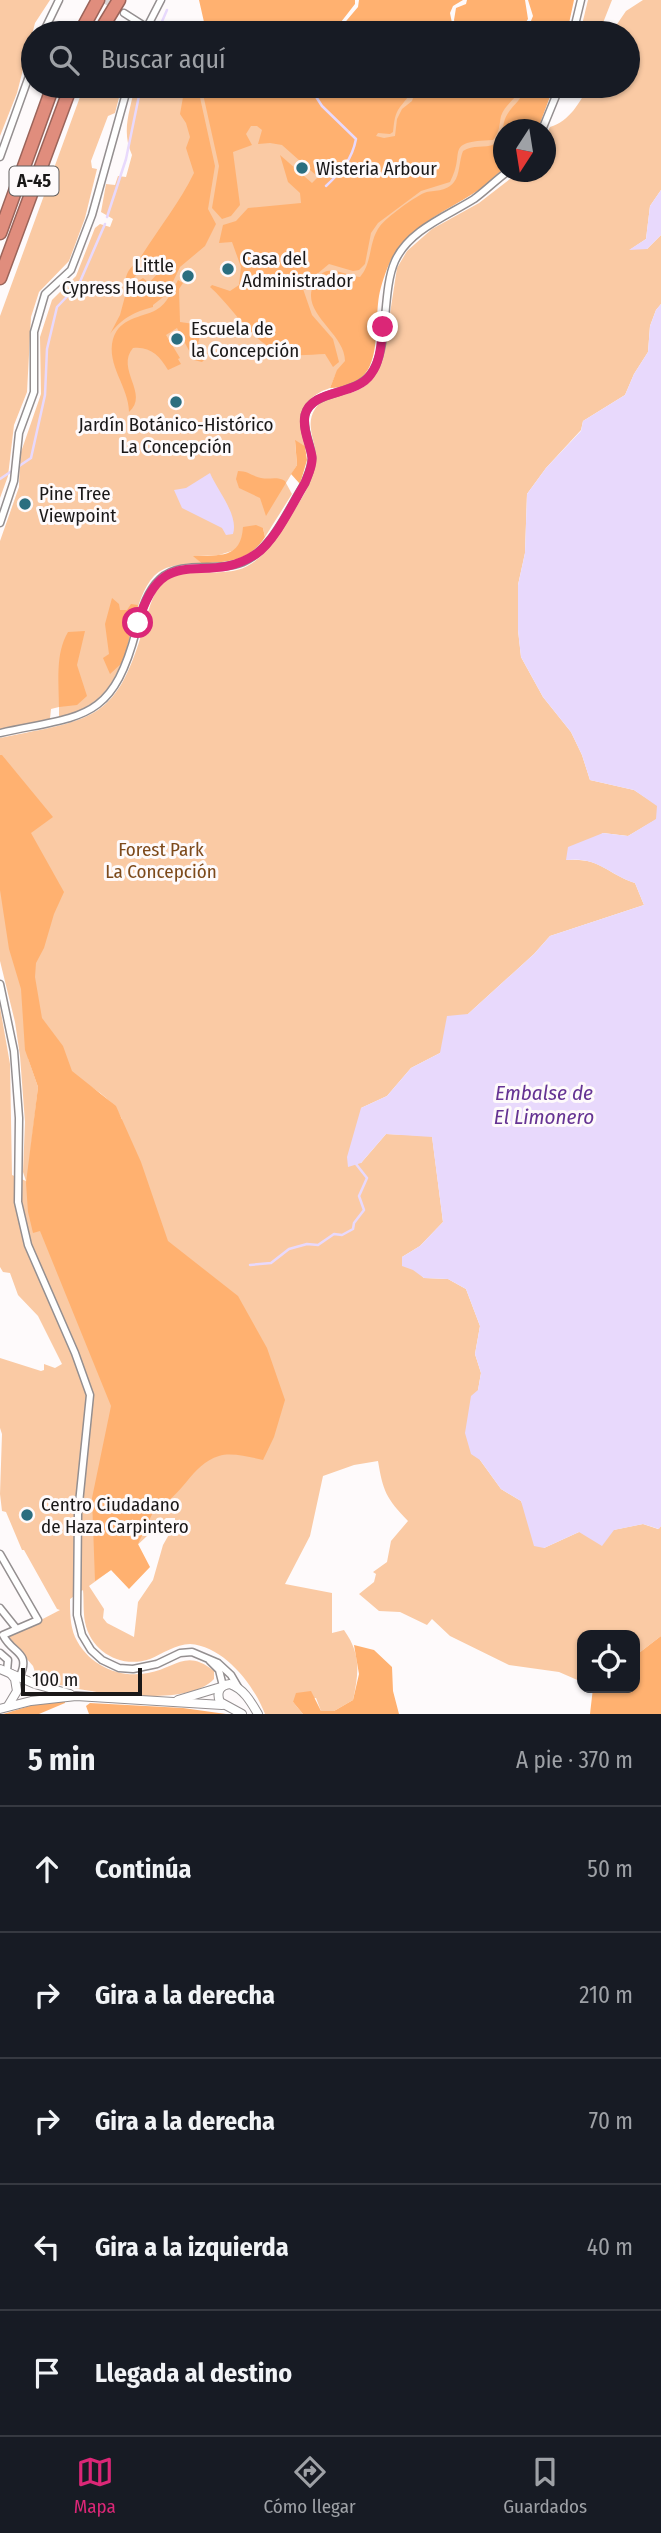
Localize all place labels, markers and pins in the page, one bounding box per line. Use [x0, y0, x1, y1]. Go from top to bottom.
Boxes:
place label: Wisteria Arbour [316, 157, 437, 180]
marker: Wisteria Arbour [294, 160, 310, 176]
place label: Casa del Administrador [242, 247, 353, 292]
place label: Little Cypress House [62, 254, 174, 299]
marker: Casa del Administrador [220, 261, 236, 277]
marker: Little Cypress House [180, 268, 196, 284]
place label: Escuela de la Concepción [191, 317, 299, 362]
marker: Escuela de la Concepción [169, 331, 185, 347]
marker: Jardín Botánico-Histórico La Concepción [168, 394, 184, 410]
place label: Jardín Botánico-Histórico La Concepción [78, 413, 274, 458]
place label: Pine Tree Viewpoint [39, 482, 117, 527]
marker: Pine Tree Viewpoint [17, 496, 33, 512]
place label: Centro Ciudadano de Haza Carpintero [41, 1493, 189, 1538]
marker: Centro Ciudadano de Haza Carpintero [19, 1507, 35, 1523]

